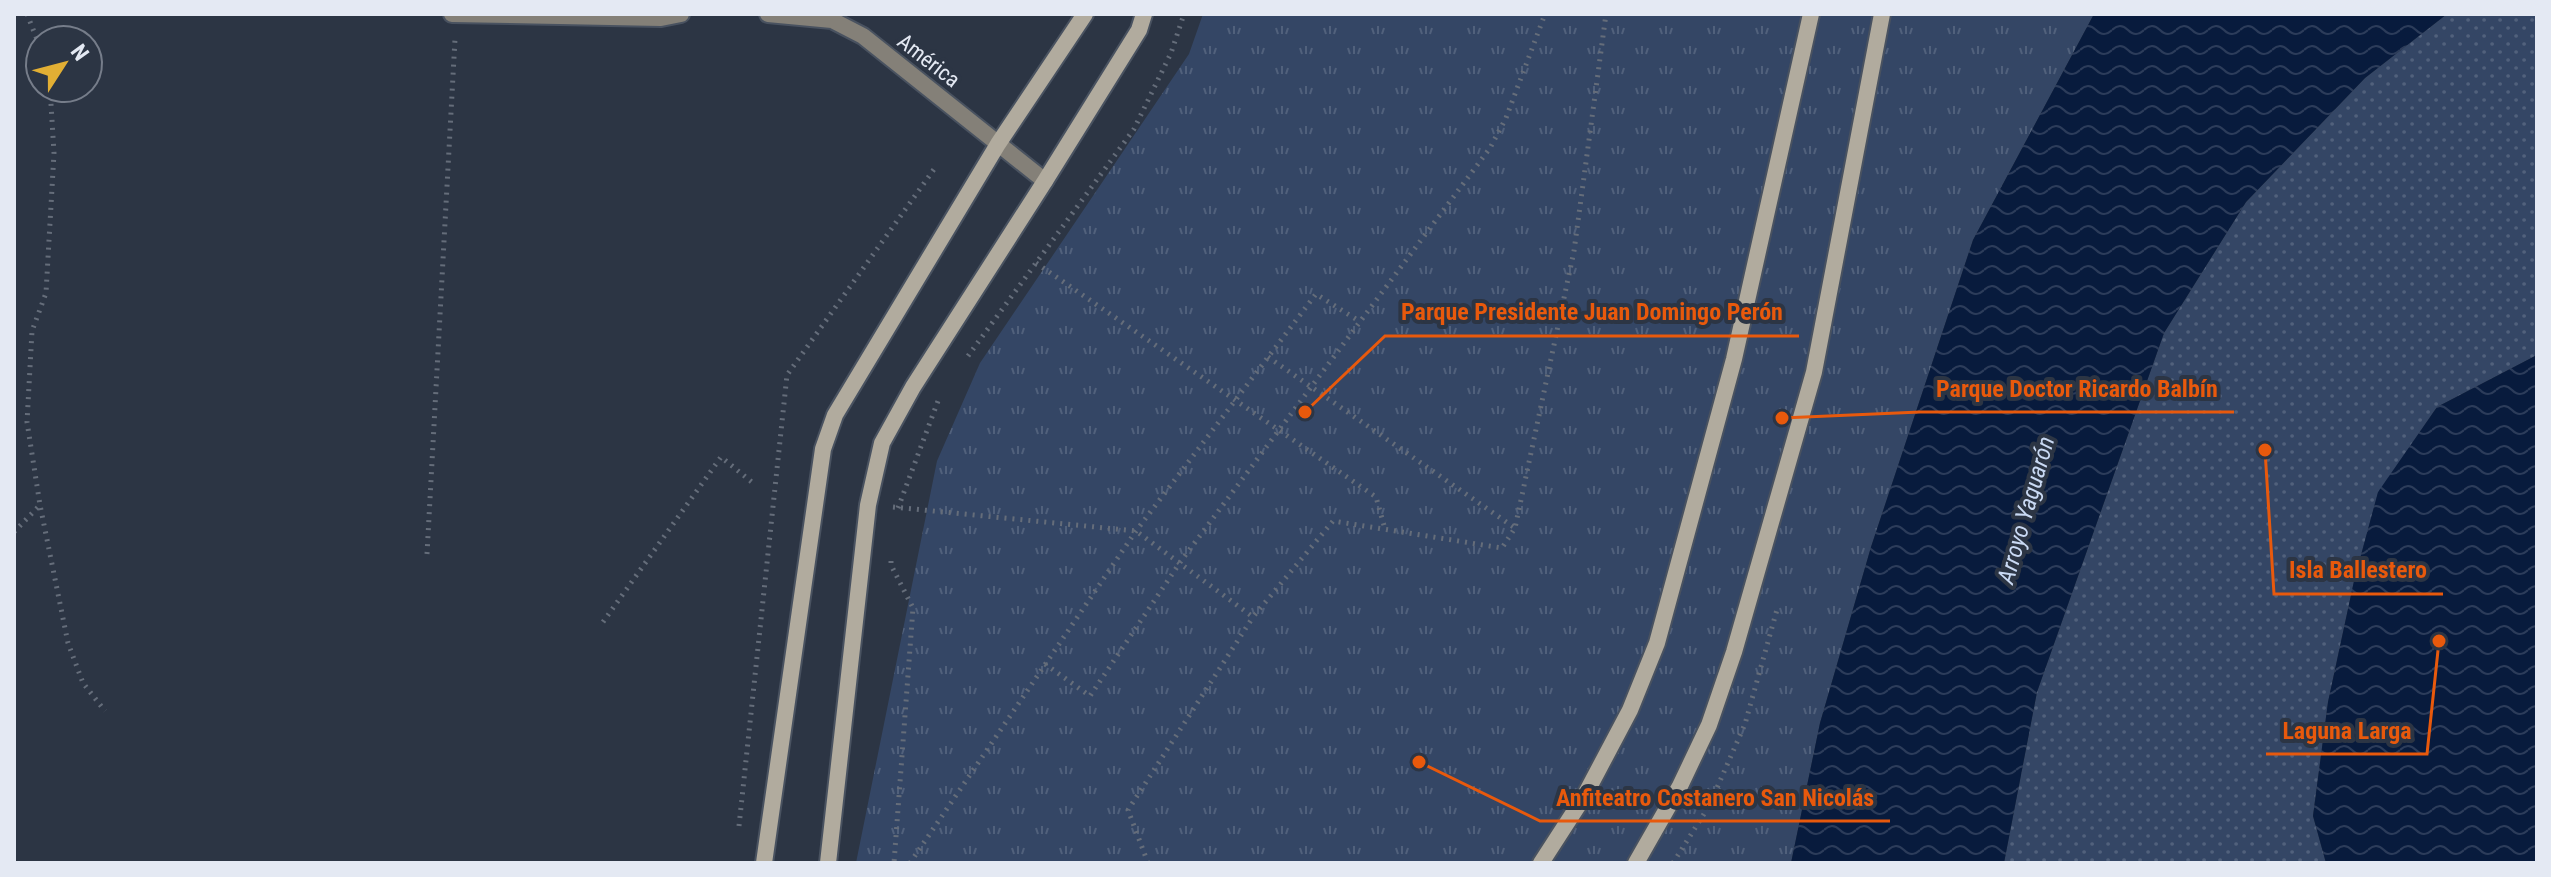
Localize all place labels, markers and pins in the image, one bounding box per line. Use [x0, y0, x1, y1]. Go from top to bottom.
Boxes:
callout: Parque Presidente Juan Domingo Perón [1385, 288, 1799, 336]
callout: Parque Doctor Ricardo Balbín [1920, 364, 2234, 412]
callout: Isla Ballestero [2274, 546, 2443, 594]
callout: Laguna Larga [2266, 706, 2427, 754]
callout: Anfiteatro Costanero San Nicolás [1540, 773, 1890, 821]

